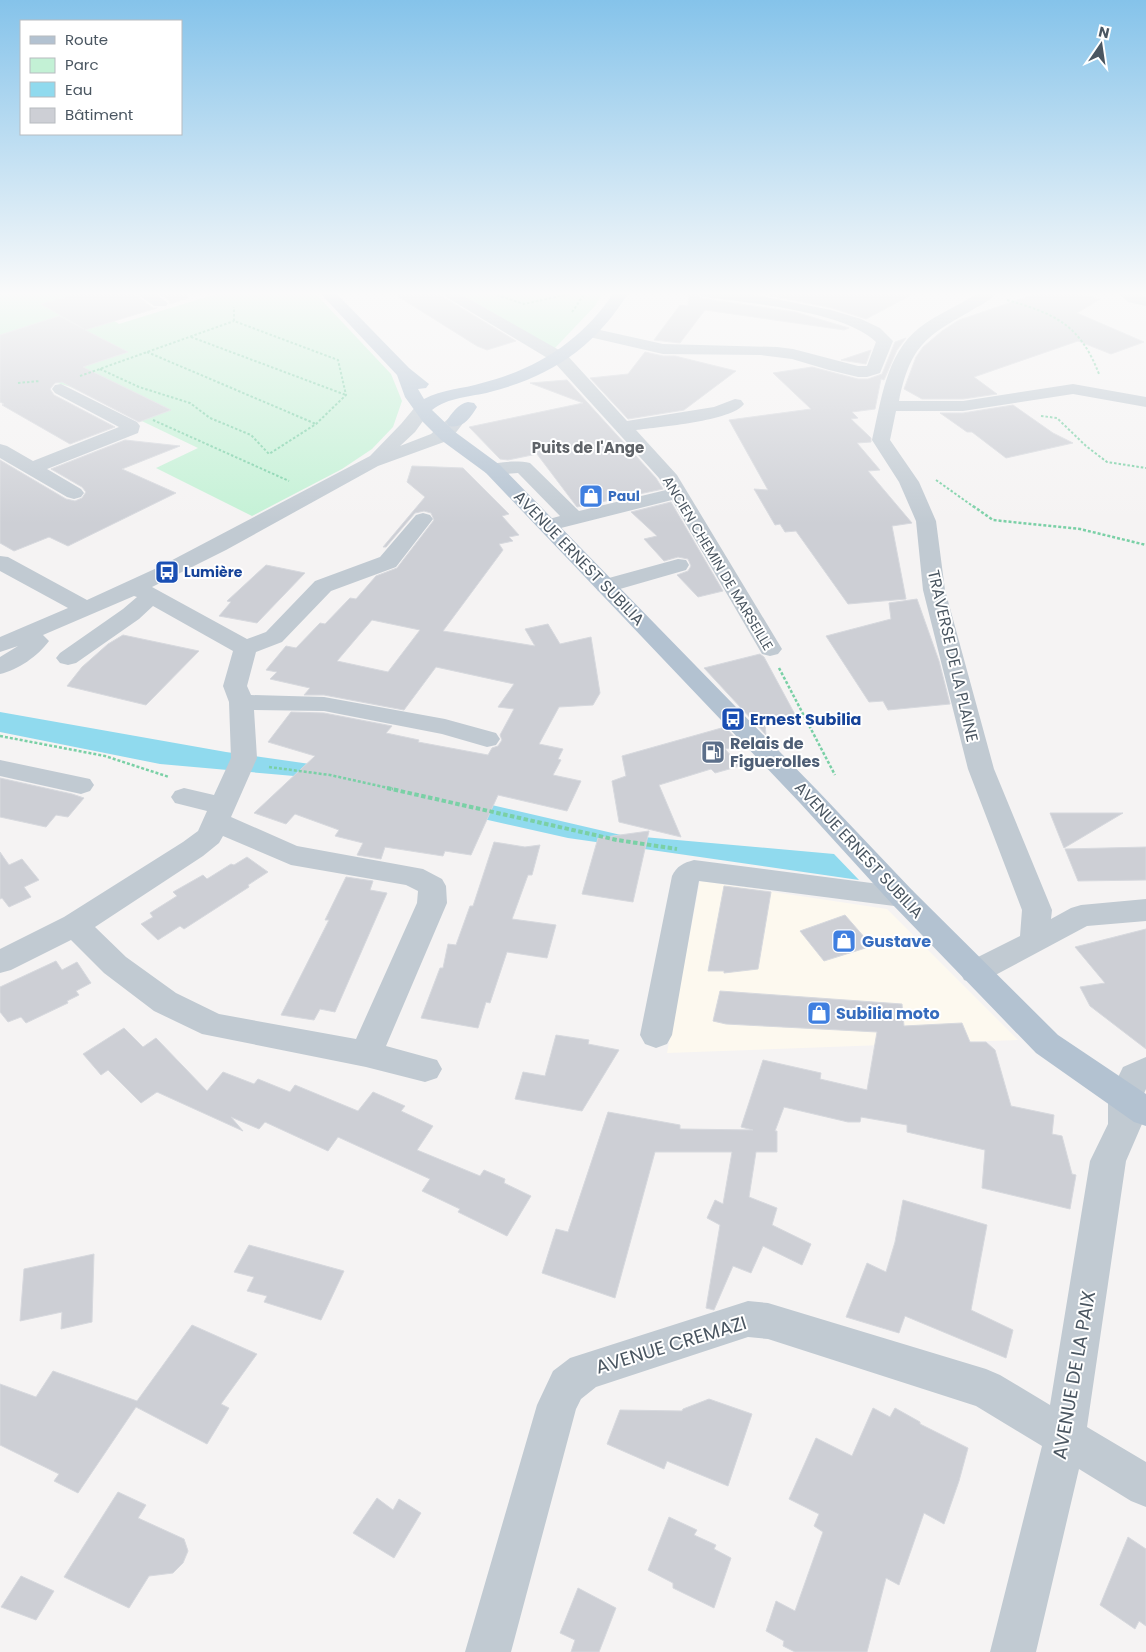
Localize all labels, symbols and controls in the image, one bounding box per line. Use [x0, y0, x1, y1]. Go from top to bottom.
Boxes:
legend [20, 20, 182, 135]
north arrow [1076, 20, 1126, 70]
text: N [1097, 21, 1111, 43]
text: Route [65, 29, 108, 50]
text: Parc [65, 54, 99, 75]
text: Eau [65, 79, 92, 100]
text: Bâtiment [65, 104, 133, 125]
district label: Puits de l'Ange [532, 437, 644, 458]
street label: ANCIEN CHEMIN DE MARSEILLE [658, 472, 778, 654]
shop icon: Paul [578, 483, 604, 509]
street label: AVENUE ERNEST SUBILIA [508, 485, 650, 631]
place label: Paul [608, 486, 640, 506]
bus stop icon: Lumière [154, 559, 180, 585]
place label: Lumière [184, 562, 243, 582]
street label: TRAVERSE DE LA PLAINE [922, 568, 984, 744]
bus stop icon: Ernest Subilia [720, 706, 746, 732]
place label: Ernest Subilia [750, 708, 861, 731]
place label: Relais de Figuerolles [730, 732, 820, 773]
fuel station icon: Relais de Figuerolles [700, 739, 726, 765]
street label: AVENUE ERNEST SUBILIA [789, 776, 929, 924]
shop icon: Gustave [831, 928, 857, 954]
place label: Gustave [862, 930, 931, 953]
shop icon: Subilia moto [806, 1000, 832, 1026]
place label: Subilia moto [836, 1002, 940, 1025]
street label: AVENUE DE LA PAIX [1046, 1288, 1102, 1462]
street label: AVENUE CREMAZI [592, 1309, 750, 1381]

